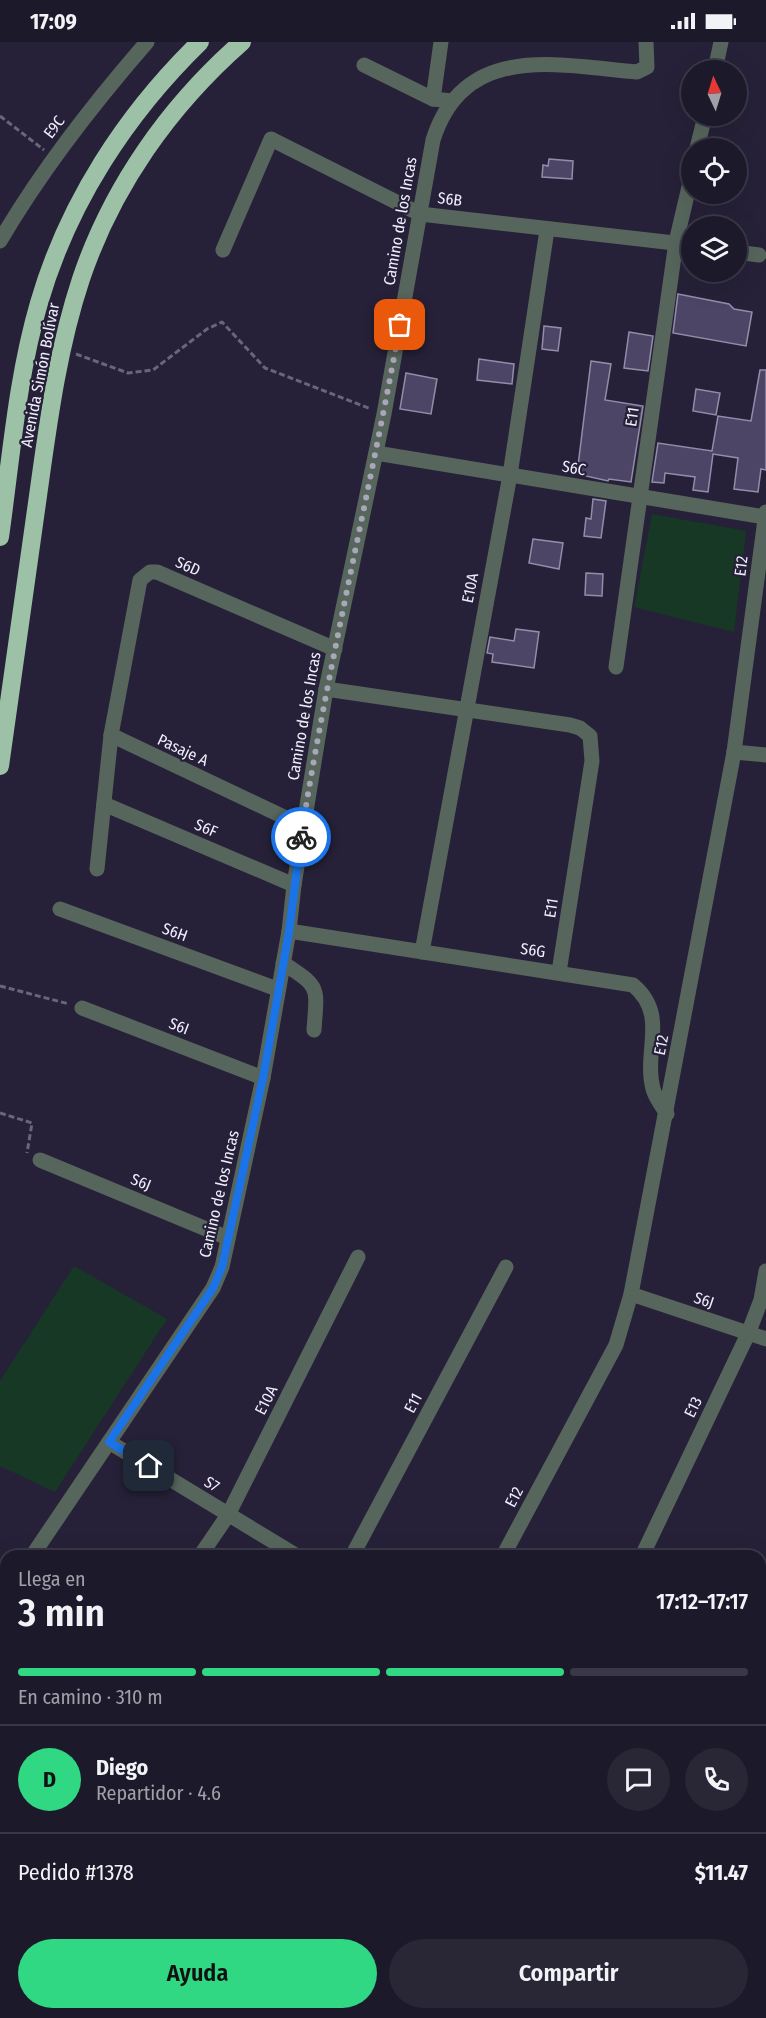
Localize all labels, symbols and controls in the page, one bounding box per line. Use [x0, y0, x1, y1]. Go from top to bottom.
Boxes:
text: 17:09 [30, 8, 77, 35]
north arrow [681, 60, 747, 126]
map controls [681, 60, 747, 282]
street label: E9C [39, 112, 69, 142]
button: locate [681, 138, 747, 204]
street label: Camino de los Incas [379, 155, 421, 287]
street label: S6B [437, 188, 464, 210]
button: layers [681, 216, 747, 282]
pin [374, 299, 425, 350]
street label: Avenida Simón Bolívar [17, 301, 63, 449]
icon: bag [383, 308, 416, 341]
street label: E11 [621, 406, 643, 428]
street label: S6C [561, 457, 587, 479]
street label: S6D [173, 552, 203, 580]
street label: E12 [730, 555, 752, 577]
street label: E10A [458, 571, 482, 605]
street label: Camino de los Incas [283, 650, 325, 782]
street label: Pasaje A [155, 730, 212, 770]
courier [271, 807, 331, 867]
street label: S6F [192, 815, 220, 841]
icon: bike [285, 821, 318, 854]
street label: E11 [540, 897, 562, 919]
street label: S6H [160, 919, 190, 945]
street label: S6G [519, 939, 547, 961]
street label: S6I [166, 1014, 192, 1038]
street label: E12 [650, 1033, 672, 1057]
street label: Camino de los Incas [195, 1128, 243, 1259]
street label: S6J [128, 1169, 154, 1195]
street label: S6J [691, 1288, 717, 1312]
street label: E10A [251, 1382, 282, 1418]
street label: E11 [400, 1390, 426, 1416]
street label: E13 [680, 1394, 706, 1420]
pin [123, 1440, 174, 1491]
icon: home [132, 1449, 165, 1482]
street label: S7 [201, 1472, 223, 1496]
street label: E12 [501, 1484, 527, 1510]
text: Llega en [18, 1567, 86, 1591]
text: 17:12–17:17 [656, 1588, 748, 1615]
text: 3 min [18, 1590, 105, 1636]
text: En camino · 310 m [18, 1685, 163, 1709]
button: chat [607, 1748, 670, 1811]
button: phone [685, 1748, 748, 1811]
text: Diego [96, 1754, 148, 1781]
text: D [43, 1766, 56, 1793]
text: Repartidor · 4.6 [96, 1781, 221, 1805]
text: Pedido #1378 [18, 1859, 134, 1886]
text: $11.47 [695, 1859, 748, 1886]
button: Ayuda [18, 1939, 377, 2008]
button: Compartir [389, 1939, 748, 2008]

